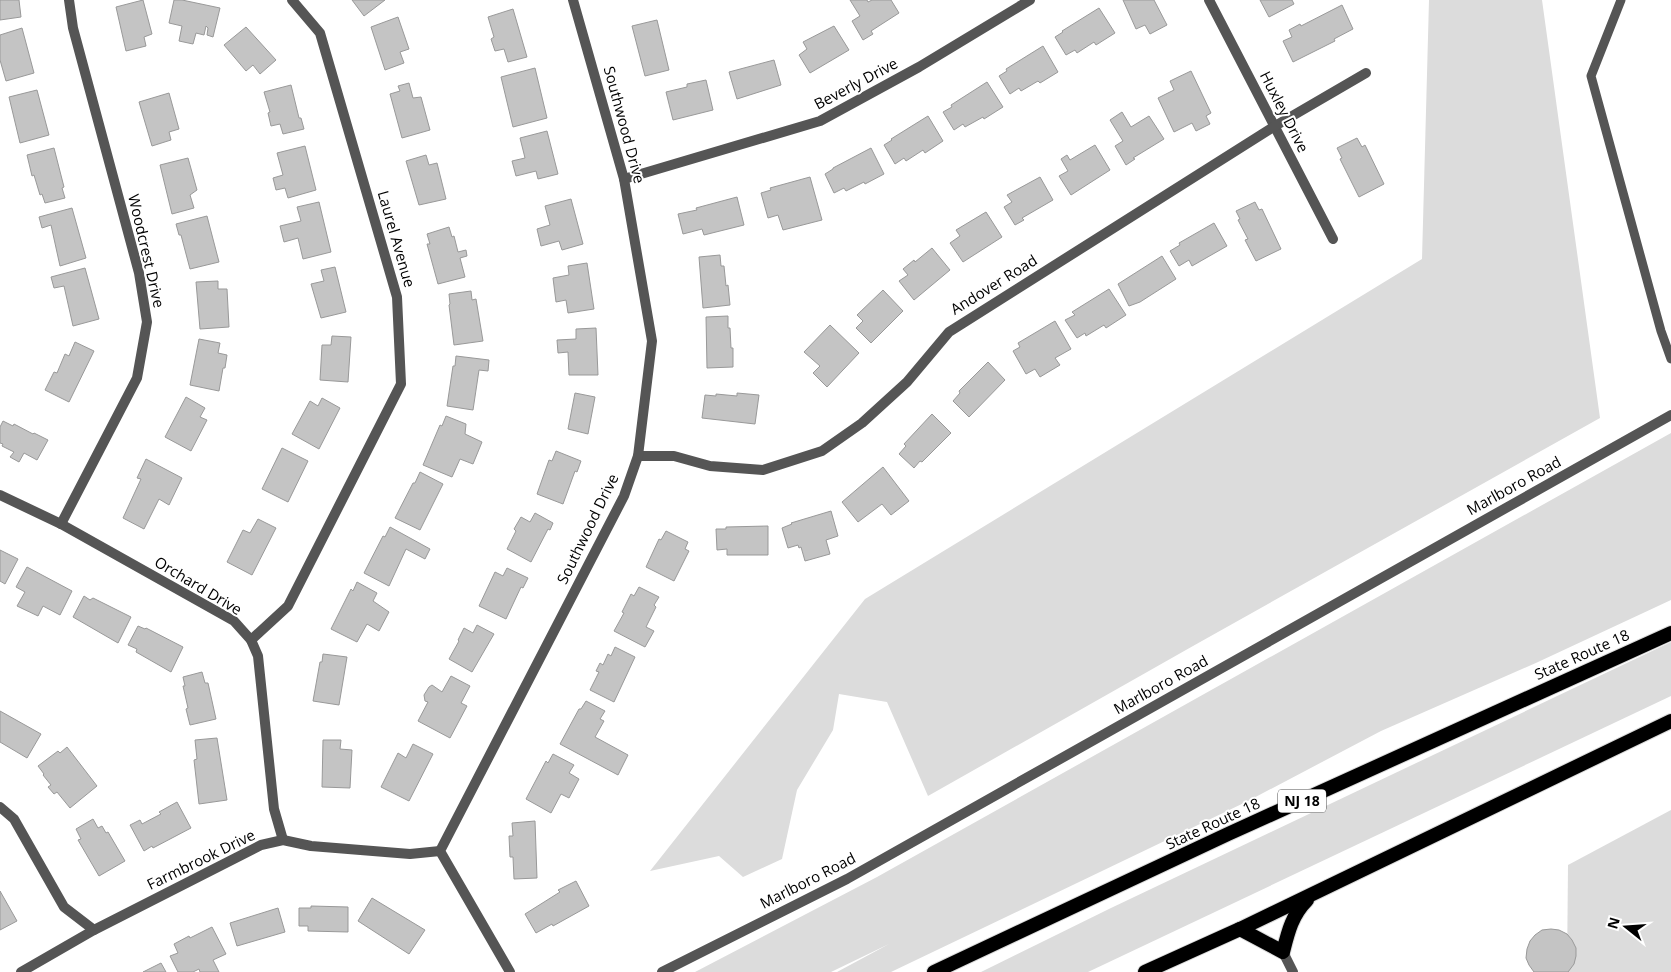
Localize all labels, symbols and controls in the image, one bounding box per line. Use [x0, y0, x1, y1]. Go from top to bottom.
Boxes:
street label: Beverly Drive [810, 53, 901, 114]
street label: Southwood Drive [600, 64, 650, 186]
street label: Huxley Drive [1256, 68, 1314, 155]
street label: Laurel Avenue [374, 188, 420, 289]
street label: Woodcrest Drive [124, 192, 170, 309]
street label: Andover Road [946, 250, 1041, 319]
street label: Marlboro Road [1463, 451, 1564, 519]
street label: Southwood Drive [552, 470, 622, 587]
street label: Orchard Drive [151, 551, 246, 619]
street label: State Route 18 [1531, 624, 1632, 684]
street label: Marlboro Road [1110, 650, 1211, 718]
road number: NJ 18 [1278, 789, 1326, 812]
street label: State Route 18 [1162, 793, 1263, 854]
street label: Farmbrook Drive [143, 824, 258, 894]
street label: Marlboro Road [756, 847, 859, 913]
north arrow [1601, 902, 1651, 952]
text: N [1602, 915, 1624, 931]

